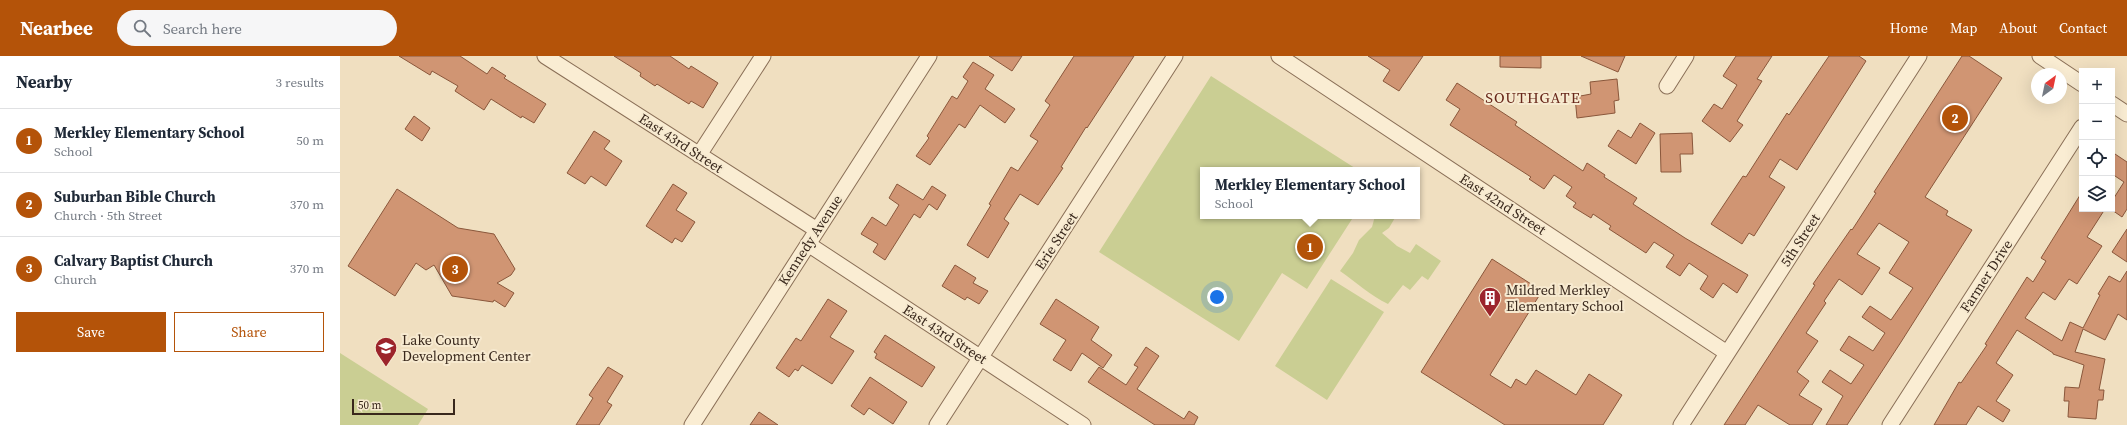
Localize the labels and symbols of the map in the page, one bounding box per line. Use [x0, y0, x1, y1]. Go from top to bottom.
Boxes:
north arrow [2031, 68, 2067, 104]
district label: SOUTHGATE [1485, 87, 1581, 108]
pin: 2 [1942, 103, 1968, 133]
street label: East 43rd Street [635, 108, 727, 178]
street label: East 42nd Street [1456, 169, 1550, 240]
street label: Kennedy Avenue [773, 191, 847, 289]
street label: Erie Street [1030, 208, 1082, 274]
street label: 5th Street [1775, 209, 1825, 270]
pin: 1 [1297, 232, 1323, 262]
street label: Farmer Drive [1955, 236, 2017, 316]
pin: 3 [442, 254, 468, 284]
place label: Mildred Merkley Elementary School [1506, 280, 1624, 316]
building icon: Mildred Merkley Elementary School [1477, 285, 1503, 318]
your location [1207, 287, 1227, 307]
street label: East 43rd Street [899, 299, 991, 369]
place label: Lake County Development Center [402, 330, 531, 366]
school or university icon: Lake County Development Center [373, 335, 399, 368]
scale bar [352, 397, 455, 416]

